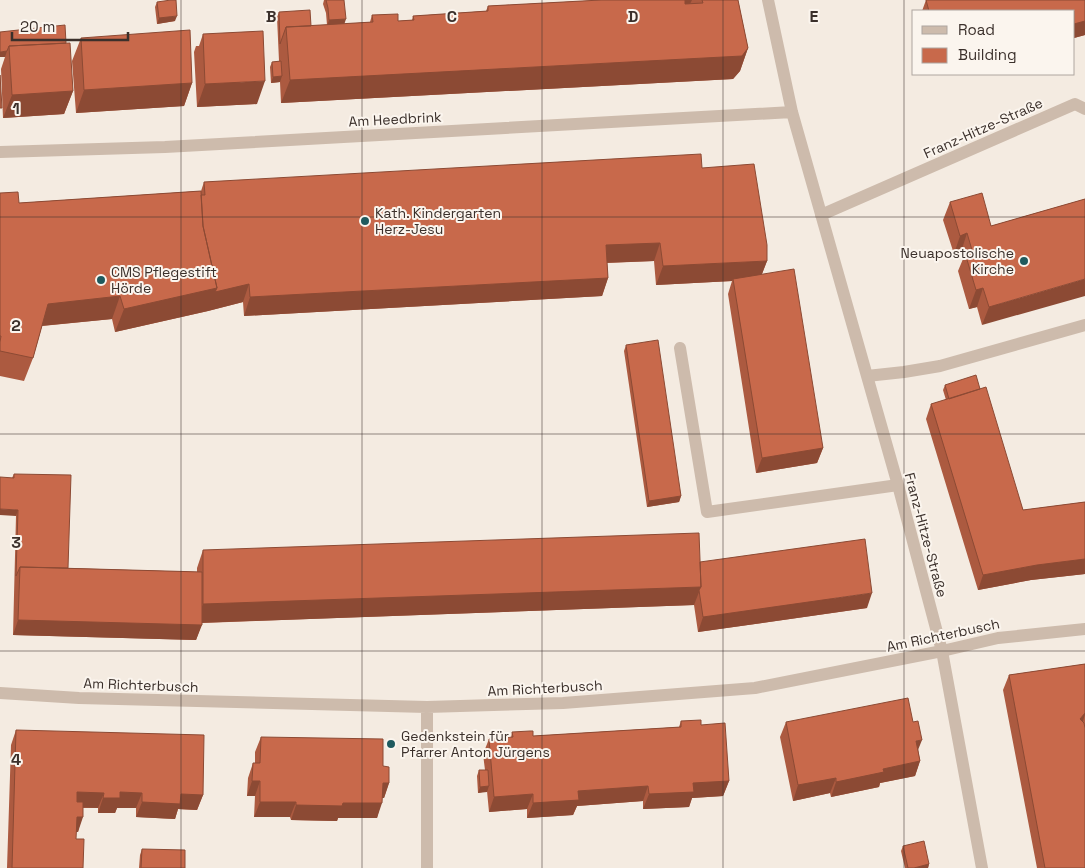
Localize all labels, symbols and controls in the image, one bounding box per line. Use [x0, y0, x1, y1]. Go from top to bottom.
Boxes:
text: B [266, 6, 276, 27]
text: C [447, 6, 457, 27]
text: D [628, 6, 638, 27]
text: E [810, 6, 819, 27]
scale bar [12, 10, 129, 42]
legend [912, 10, 1075, 75]
text: 20 m [20, 17, 55, 36]
text: Road [958, 20, 995, 39]
text: Building [958, 45, 1017, 64]
street label: Franz-Hitze-Straße [921, 94, 1045, 162]
text: 1 [12, 98, 20, 119]
street label: Am Heedbrink [348, 108, 442, 130]
place label: Kath. Kindergarten Herz-Jesu [375, 204, 501, 238]
marker: Kath. Kindergarten Herz-Jesu [359, 215, 371, 227]
place label: Neuapostolische Kirche [901, 244, 1014, 278]
marker: Neuapostolische Kirche [1018, 255, 1030, 267]
place label: CMS Pflegestift Hörde [111, 263, 217, 297]
marker: CMS Pflegestift Hörde [95, 274, 107, 286]
text: 2 [11, 315, 21, 336]
street label: Franz-Hitze-Straße [901, 471, 951, 599]
text: 3 [11, 532, 21, 553]
street label: Am Richterbusch [885, 614, 1001, 656]
street label: Am Richterbusch [83, 674, 199, 696]
street label: Am Richterbusch [487, 676, 603, 700]
place label: Gedenkstein für Pfarrer Anton Jürgens [401, 727, 550, 761]
marker: Gedenkstein für Pfarrer Anton Jürgens [385, 738, 397, 750]
text: 4 [11, 749, 21, 770]

